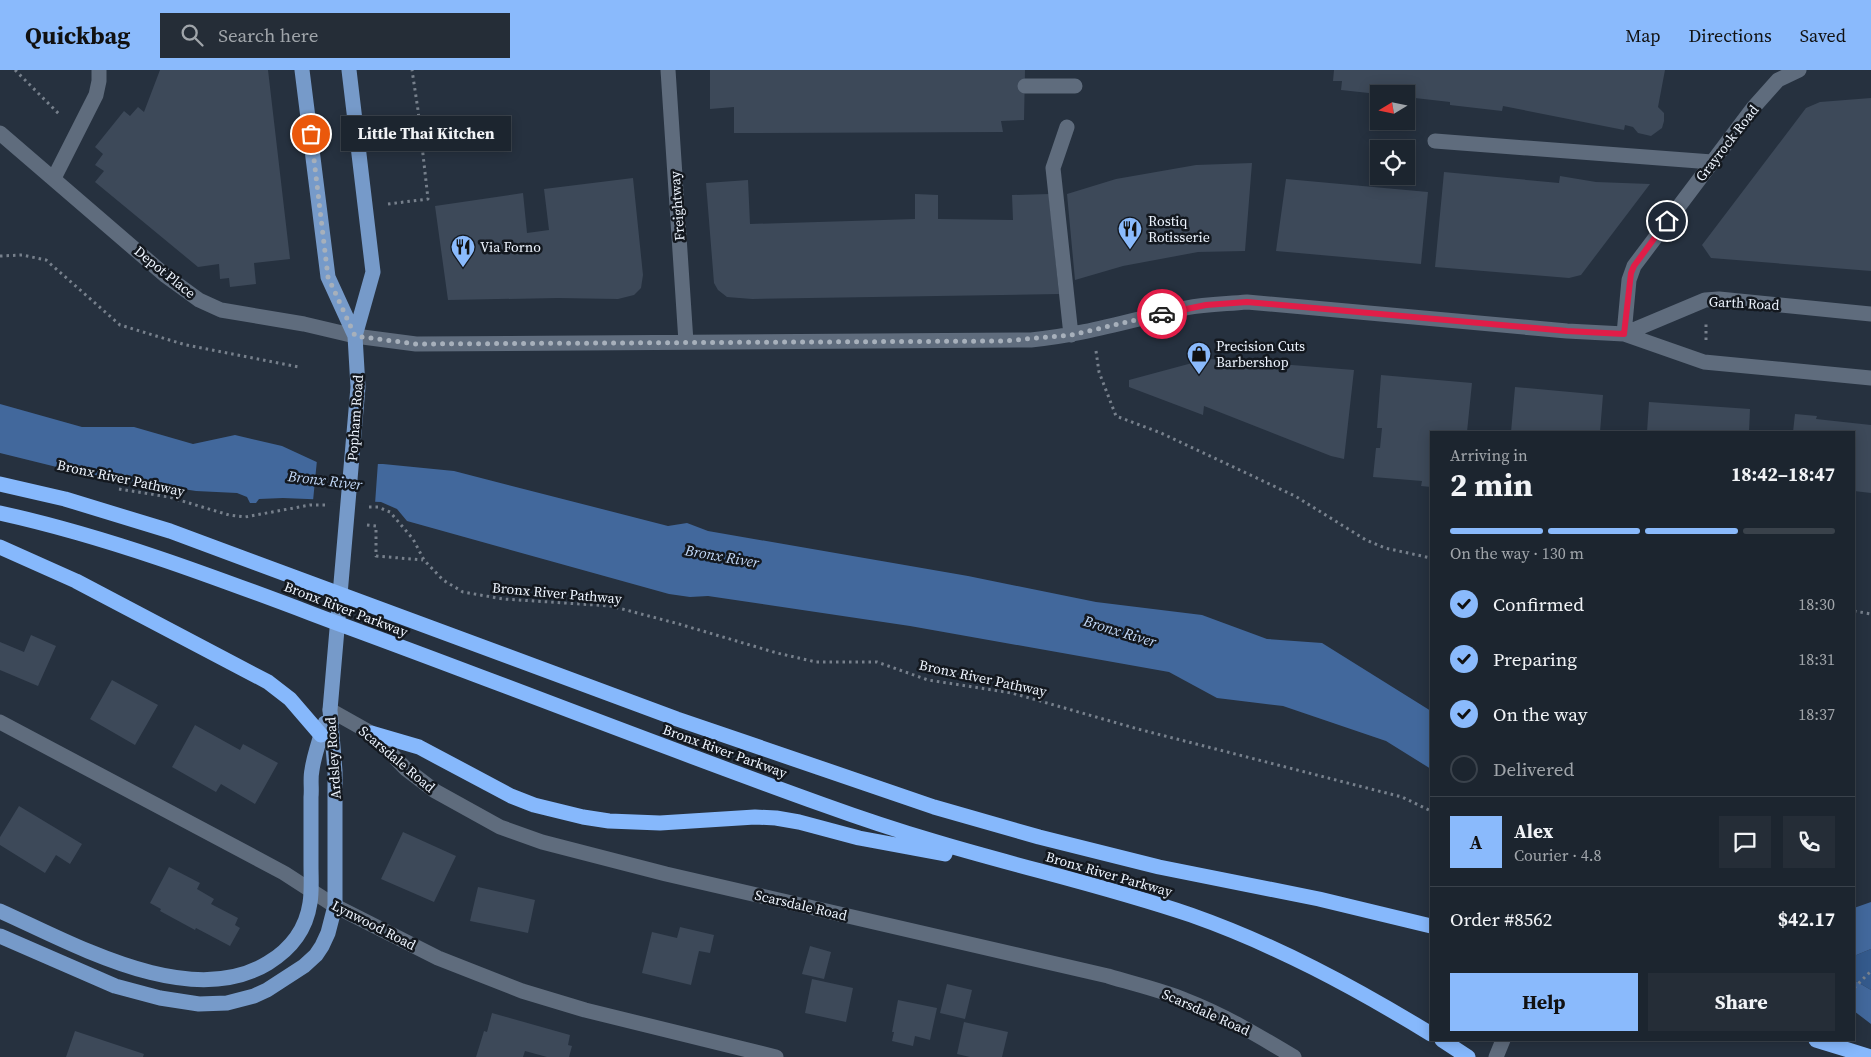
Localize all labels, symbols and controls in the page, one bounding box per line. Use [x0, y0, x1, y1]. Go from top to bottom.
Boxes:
search box [160, 13, 510, 58]
text: Quickbag [25, 19, 130, 52]
icon: search [178, 21, 206, 49]
text: Search here [218, 22, 318, 48]
text: Map [1625, 23, 1661, 48]
text: Directions [1689, 23, 1772, 48]
text: Saved [1800, 23, 1846, 48]
north arrow [1370, 85, 1415, 130]
map controls [1370, 85, 1415, 185]
street label: Grayrock Road [1691, 100, 1763, 186]
pin [290, 113, 332, 155]
callout: Little Thai Kitchen [341, 116, 511, 152]
icon: bag [297, 120, 325, 148]
text: Little Thai Kitchen [357, 122, 495, 144]
button: locate [1370, 140, 1415, 185]
street label: Freightway [665, 170, 689, 241]
pin [1646, 200, 1688, 242]
icon: home [1653, 207, 1681, 235]
place label: Rostiq Rotisserie [1148, 211, 1210, 247]
restaurant icon: Rostiq Rotisserie [1117, 216, 1143, 250]
restaurant icon: Via Forno [450, 234, 476, 268]
place label: Via Forno [480, 237, 541, 257]
street label: Depot Place [130, 241, 200, 303]
courier [1137, 289, 1187, 339]
street label: Garth Road [1708, 291, 1780, 315]
icon: car [1148, 300, 1176, 328]
place label: Precision Cuts Barbershop [1216, 336, 1305, 372]
shop icon: Precision Cuts Barbershop [1186, 341, 1212, 375]
street label: Popham Road [342, 374, 368, 462]
text: Arriving in [1450, 444, 1528, 466]
street label: Bronx River Pathway [55, 455, 188, 501]
text: 18:42–18:47 [1731, 461, 1835, 487]
text: 2 min [1450, 463, 1533, 507]
water label: Bronx River [286, 465, 364, 495]
water label: Bronx River [682, 539, 762, 573]
text: On the way · 130 m [1450, 542, 1584, 564]
street label: Bronx River Parkway [281, 576, 411, 642]
street label: Bronx River Pathway [491, 577, 624, 609]
icon: check [1450, 590, 1478, 618]
text: Confirmed [1493, 591, 1584, 617]
text: 18:30 [1798, 593, 1835, 615]
water label: Bronx River [1080, 610, 1160, 652]
icon: check [1450, 645, 1478, 673]
text: Preparing [1493, 646, 1577, 672]
text: 18:31 [1798, 648, 1835, 670]
street label: Bronx River Pathway [917, 655, 1050, 701]
icon: check [1450, 700, 1478, 728]
text: On the way [1493, 701, 1588, 727]
text: 18:37 [1798, 703, 1835, 725]
street label: Ardsley Road [320, 716, 346, 800]
street label: Bronx River Parkway [660, 719, 791, 783]
street label: Scarsdale Road [355, 721, 440, 797]
text: Delivered [1493, 756, 1574, 782]
button: chat [1719, 816, 1771, 868]
button: phone [1783, 816, 1835, 868]
text: Alex [1514, 818, 1553, 844]
text: A [1470, 829, 1482, 855]
text: Courier · 4.8 [1514, 844, 1602, 866]
street label: Bronx River Parkway [1043, 846, 1175, 902]
street label: Scarsdale Road [753, 885, 849, 925]
street label: Lynwood Road [329, 895, 420, 955]
text: Order #8562 [1450, 906, 1552, 932]
text: $42.17 [1778, 906, 1835, 932]
button: Help [1450, 973, 1638, 1031]
button: Share [1648, 973, 1835, 1031]
street label: Scarsdale Road [1159, 984, 1253, 1040]

